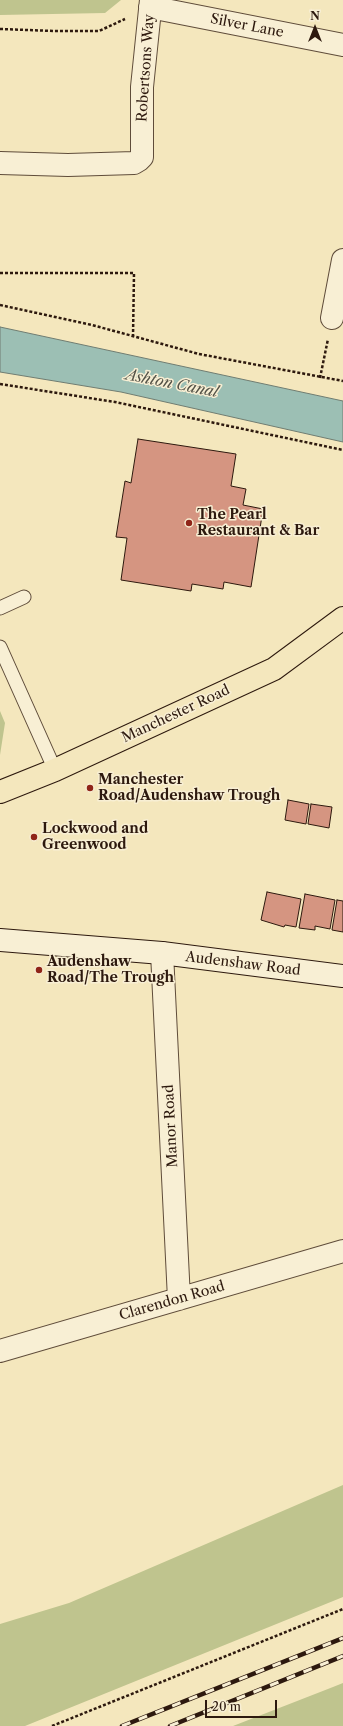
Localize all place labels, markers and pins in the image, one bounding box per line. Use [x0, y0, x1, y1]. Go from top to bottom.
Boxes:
place label: The Pearl Restaurant & Bar [197, 507, 319, 540]
marker: The Pearl Restaurant & Bar [184, 518, 194, 528]
place label: Manchester Road/Audenshaw Trough [98, 772, 280, 804]
marker: Manchester Road/Audenshaw Trough [85, 783, 95, 793]
place label: Lockwood and Greenwood [42, 821, 148, 854]
marker: Lockwood and Greenwood [29, 832, 39, 842]
place label: Audenshaw Road/The Trough [47, 954, 174, 986]
marker: Audenshaw Road/The Trough [34, 965, 44, 975]

